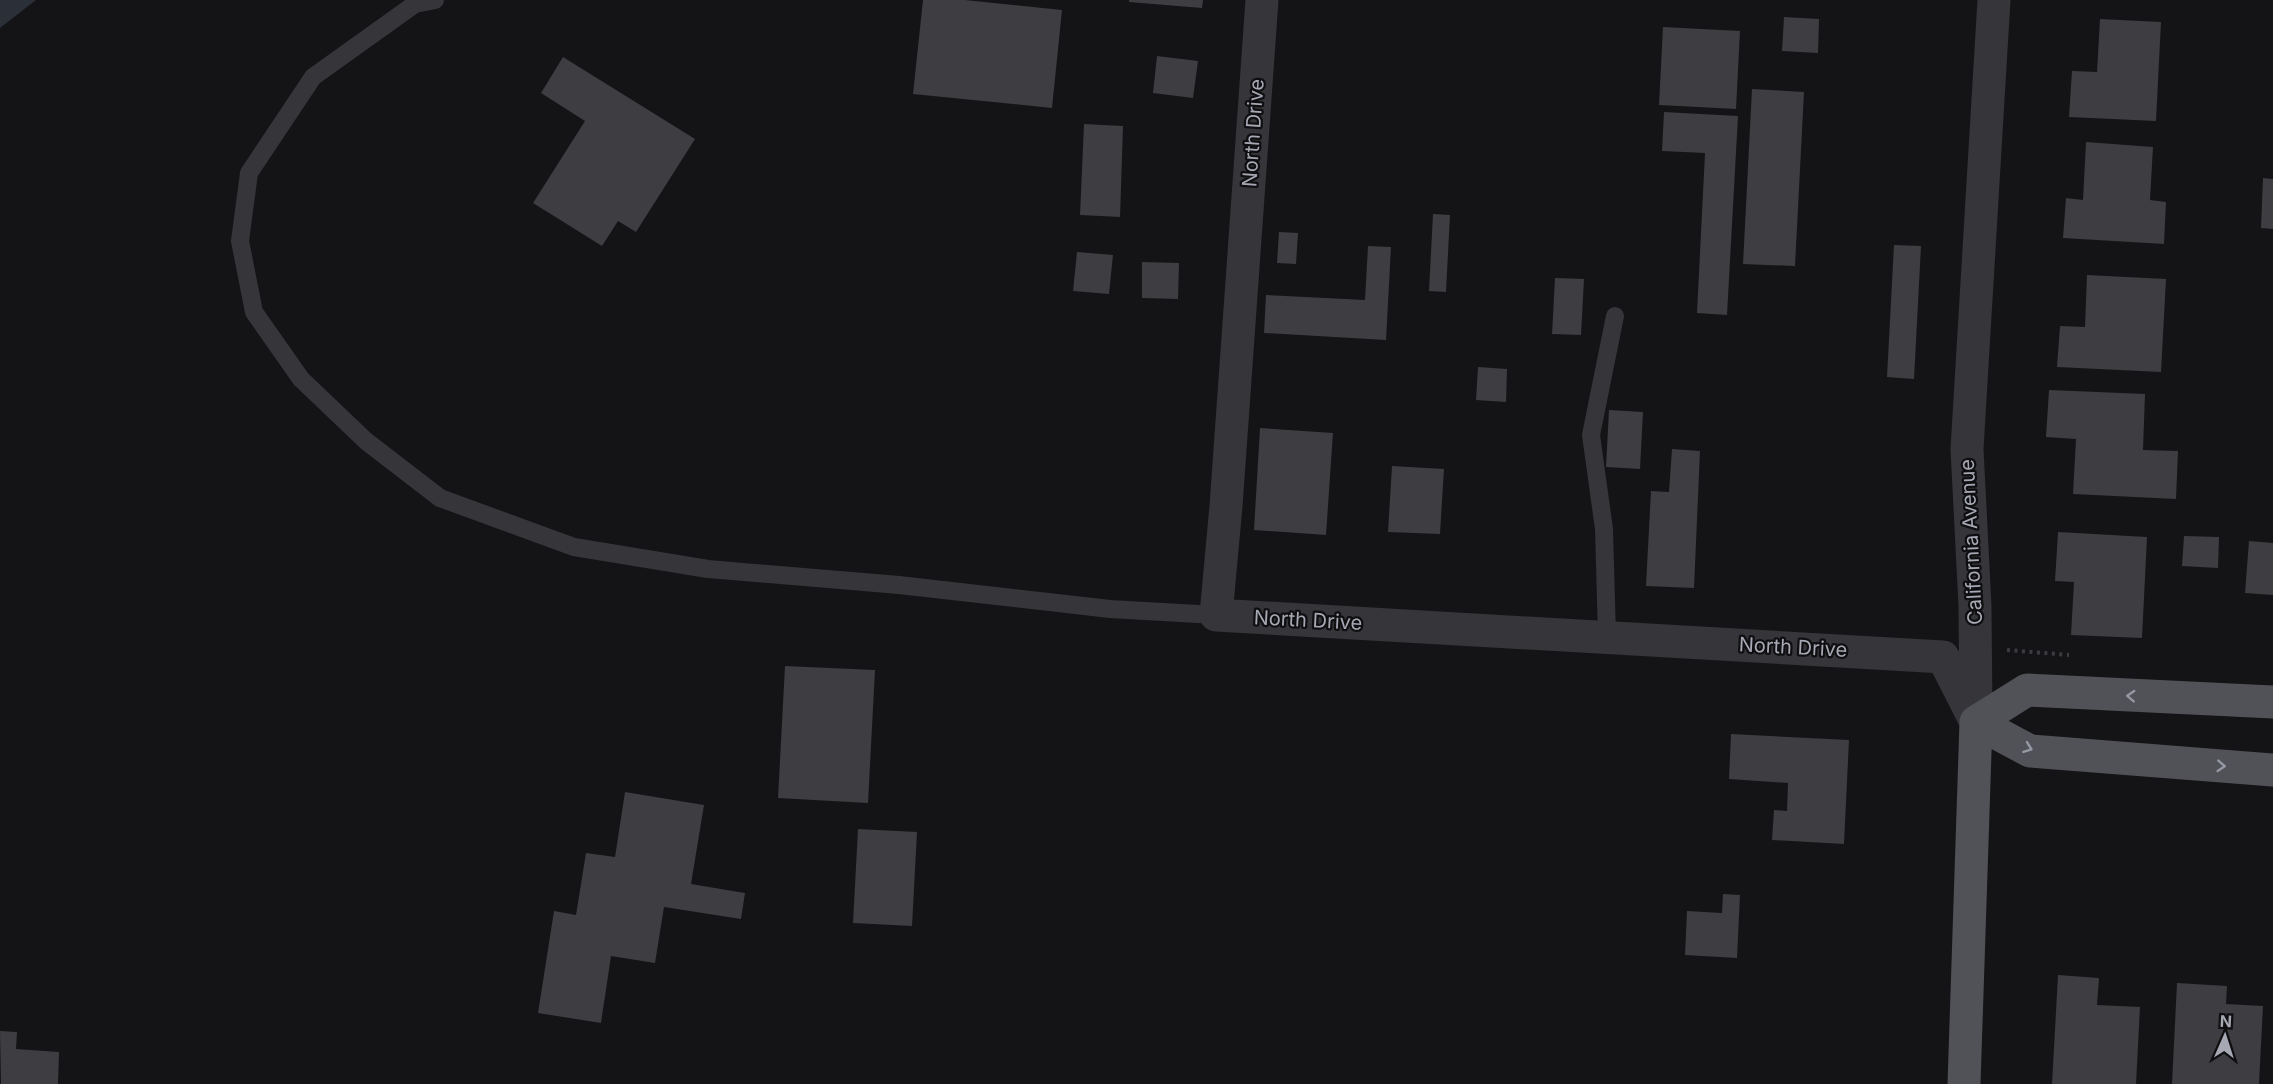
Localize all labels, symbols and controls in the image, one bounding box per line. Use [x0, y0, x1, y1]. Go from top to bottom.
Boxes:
street label: North Drive [1237, 78, 1269, 188]
street label: California Avenue [1955, 459, 1987, 625]
street label: North Drive [1253, 605, 1363, 635]
street label: North Drive [1738, 632, 1848, 662]
one-way arrow [2127, 689, 2136, 702]
one-way arrow [2022, 741, 2032, 754]
one-way arrow [2217, 759, 2226, 772]
north arrow [2195, 1006, 2255, 1066]
text: N [2219, 1011, 2232, 1031]

